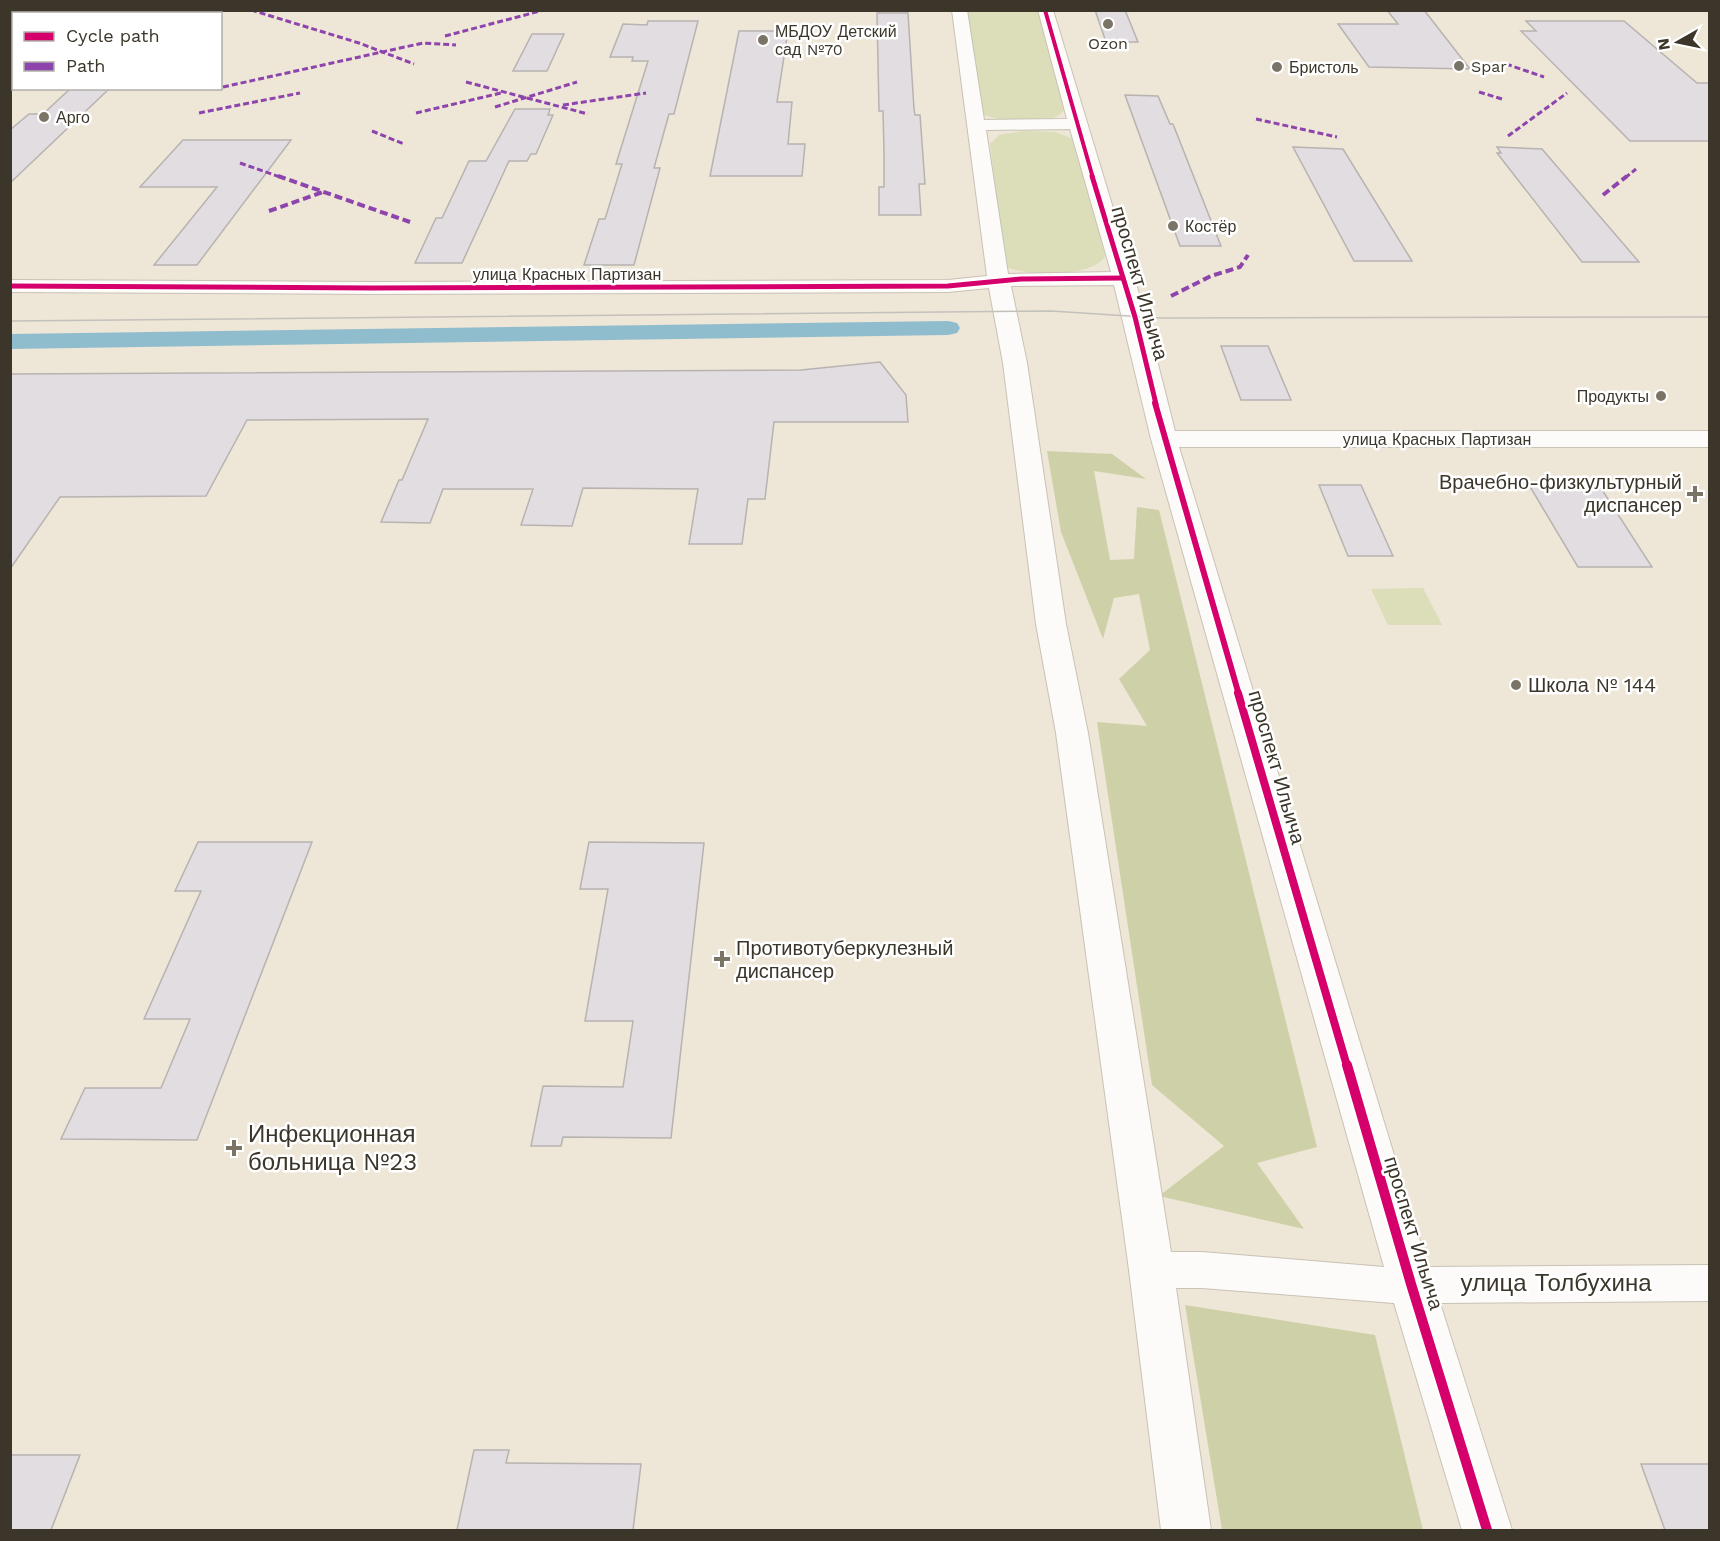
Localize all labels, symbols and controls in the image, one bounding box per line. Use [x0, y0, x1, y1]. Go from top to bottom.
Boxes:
legend [12, 12, 222, 90]
north arrow [1648, 12, 1708, 72]
marker: Ozon [1101, 17, 1115, 31]
place label: МБДОУ Детский сад №70 [775, 22, 897, 59]
text: Cycle path [66, 25, 160, 46]
marker: МБДОУ Детский сад №70 [756, 33, 770, 47]
place label: Ozon [1088, 34, 1128, 53]
text: N [1653, 37, 1674, 52]
text: Path [66, 55, 106, 76]
place label: Spar [1471, 57, 1507, 76]
place label: Бристоль [1289, 58, 1359, 77]
marker: Spar [1452, 59, 1466, 73]
marker: Бристоль [1270, 60, 1284, 74]
place label: Арго [56, 108, 90, 127]
marker: Арго [37, 110, 51, 124]
street label: проспект Ильича [1107, 203, 1174, 364]
place label: Костёр [1185, 217, 1236, 236]
marker: Костёр [1166, 219, 1180, 233]
street label: улица Красных Партизан [473, 265, 661, 284]
place label: Продукты [1577, 387, 1649, 406]
marker: Продукты [1654, 389, 1668, 403]
street label: улица Красных Партизан [1343, 430, 1531, 449]
place label: Врачебно-физкультурный диспансер [1439, 470, 1682, 517]
marker: Врачебно-физкультурный диспансер [1686, 485, 1704, 503]
place label: Школа № 144 [1528, 673, 1656, 697]
marker: Школа № 144 [1509, 678, 1523, 692]
street label: проспект Ильича [1244, 687, 1311, 848]
place label: Противотуберкулезный диспансер [736, 936, 953, 983]
marker: Противотуберкулезный диспансер [713, 950, 731, 968]
place label: Инфекционная больница №23 [248, 1120, 417, 1176]
marker: Инфекционная больница №23 [225, 1139, 243, 1157]
street label: проспект Ильича [1379, 1153, 1449, 1313]
street label: улица Толбухина [1461, 1269, 1652, 1297]

